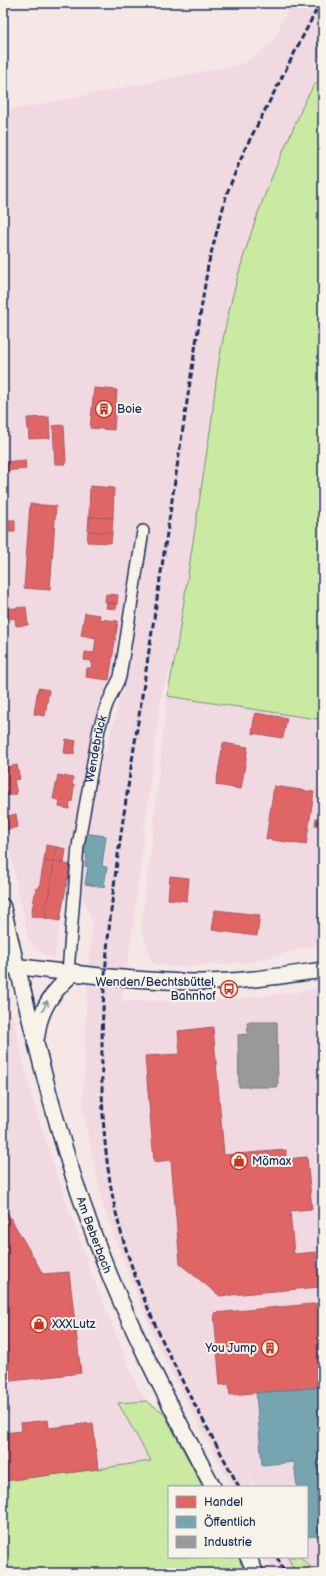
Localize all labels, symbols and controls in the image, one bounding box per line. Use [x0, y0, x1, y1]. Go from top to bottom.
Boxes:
building icon: Boie [94, 399, 114, 419]
place label: Boie [117, 402, 142, 417]
street label: Wendebrück [82, 714, 111, 784]
place label: Wenden/Bechtsbüttel, Bahnhof [95, 975, 216, 1004]
bus stop icon: Wenden/Bechtsbüttel, Bahnhof [219, 979, 239, 999]
one-way arrow [42, 1000, 49, 1012]
shop icon: Mömax [229, 1151, 249, 1171]
place label: Mömax [252, 1154, 292, 1169]
street label: Am Beberbach [73, 1195, 115, 1276]
shop icon: XXXLutz [29, 1314, 49, 1334]
place label: XXXLutz [51, 1317, 96, 1332]
building icon: You Jump [260, 1338, 280, 1358]
place label: You Jump [204, 1341, 257, 1356]
legend [168, 1486, 308, 1558]
text: Handel [204, 1495, 243, 1510]
text: Öffentlich [204, 1514, 256, 1530]
text: Industrie [204, 1535, 252, 1550]

